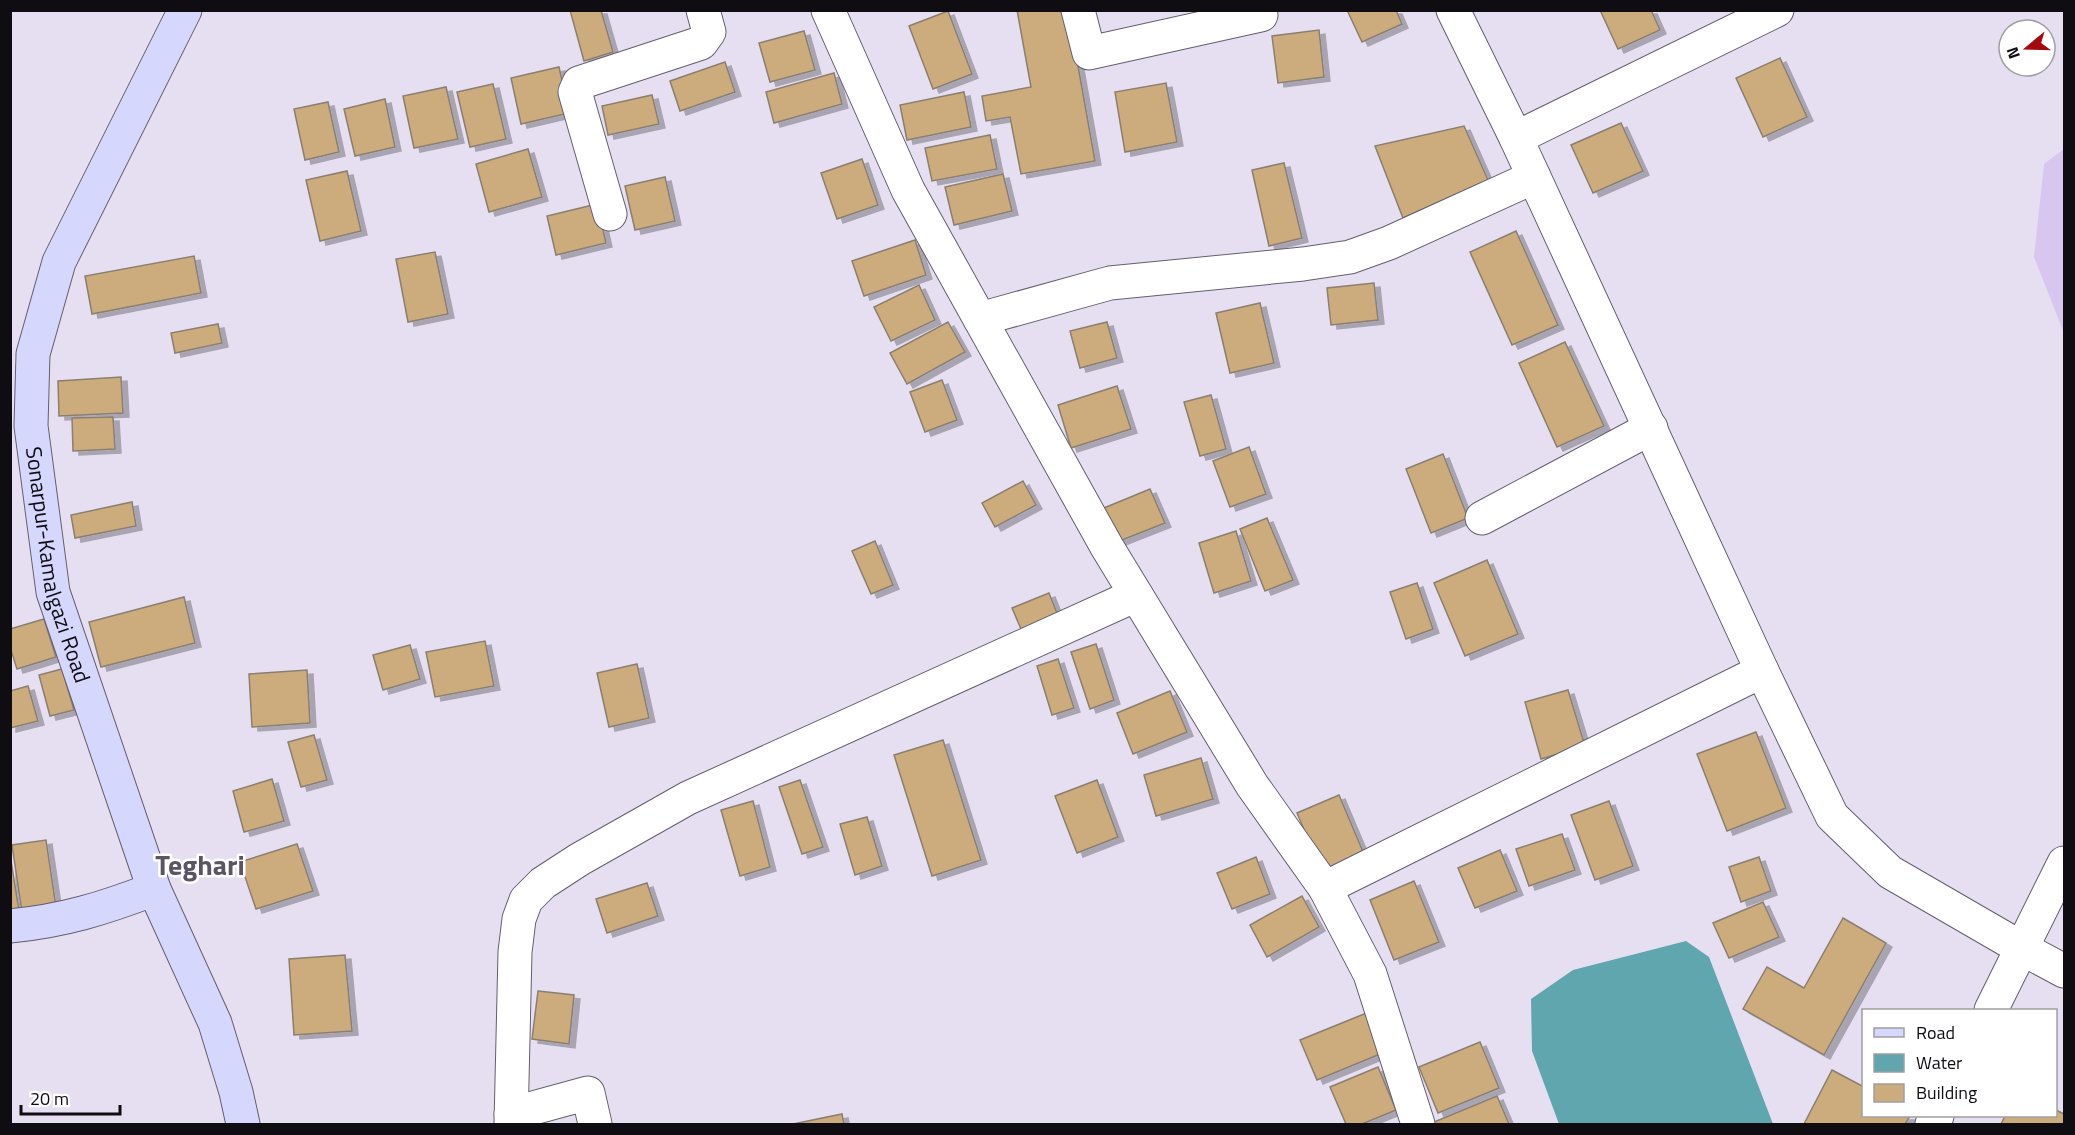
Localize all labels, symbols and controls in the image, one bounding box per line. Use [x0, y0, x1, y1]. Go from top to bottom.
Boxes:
north arrow [1997, 18, 2057, 78]
text: N [2000, 44, 2026, 62]
street label: Sonarpur-Kamalgazi Road [17, 445, 100, 687]
district label: Teghari [155, 843, 245, 886]
legend [1862, 1009, 2057, 1117]
text: Road [1916, 1019, 1955, 1046]
text: Water [1916, 1049, 1962, 1076]
scale bar [21, 1078, 120, 1116]
text: Building [1916, 1079, 1977, 1106]
text: 20 m [30, 1085, 69, 1112]

